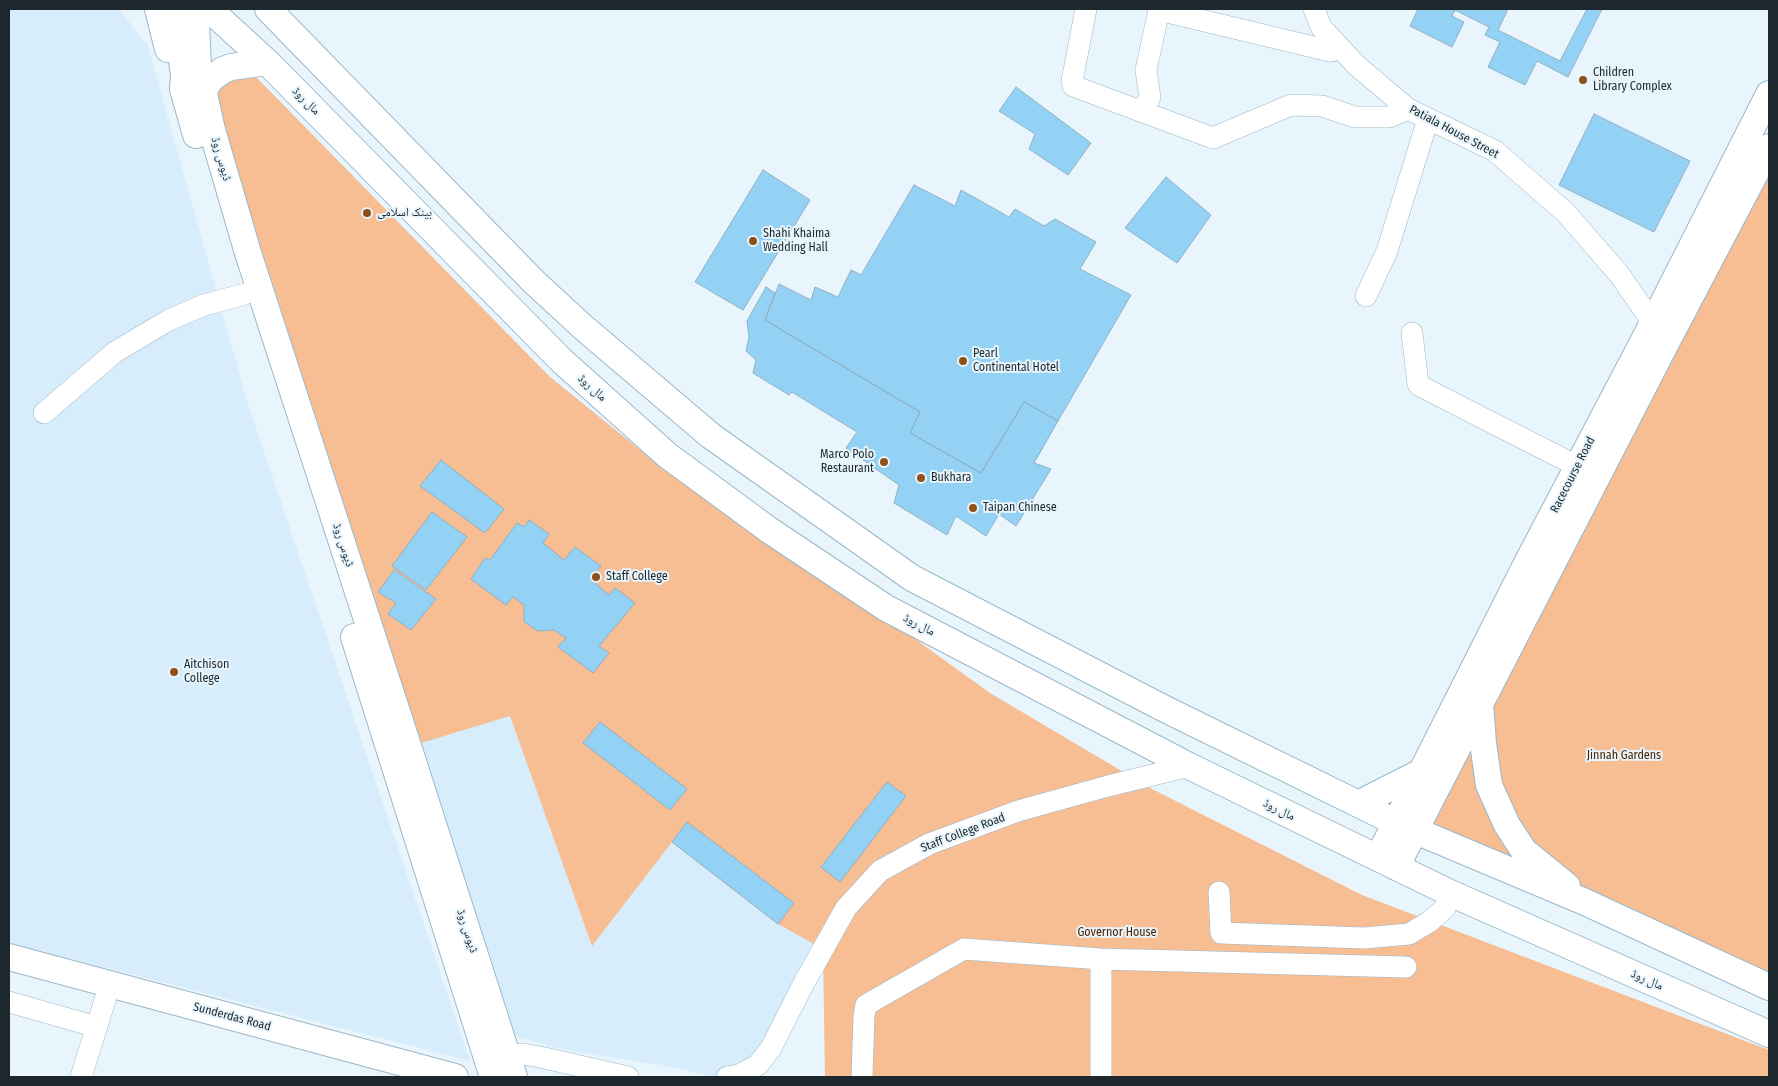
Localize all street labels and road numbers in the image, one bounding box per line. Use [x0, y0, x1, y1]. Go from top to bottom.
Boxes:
street label: مال روڈ [289, 84, 323, 118]
street label: Patiala House Street [1407, 102, 1501, 162]
street label: ڈیوس روڈ [208, 135, 234, 183]
street label: مال روڈ [575, 371, 609, 405]
street label: Racecourse Road [1548, 435, 1598, 515]
street label: ڈیوس روڈ [329, 521, 357, 569]
street label: مال روڈ [901, 611, 937, 639]
street label: مال روڈ [1261, 796, 1297, 824]
street label: Staff College Road [919, 810, 1007, 856]
street label: ڈیوس روڈ [453, 907, 481, 955]
street label: مال روڈ [1629, 967, 1665, 993]
street label: Sunderdas Road [192, 1000, 272, 1034]

